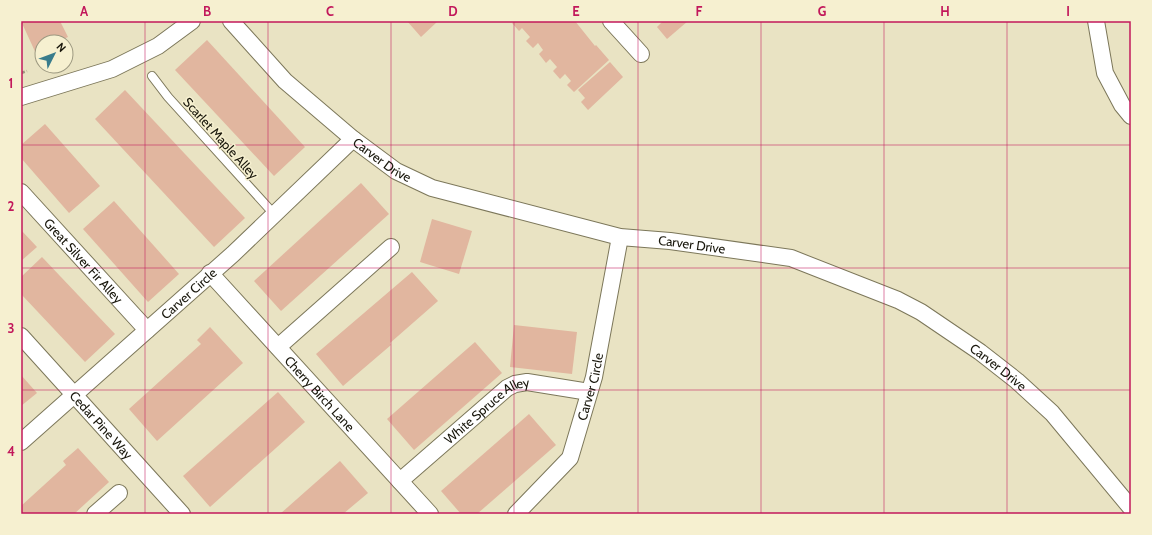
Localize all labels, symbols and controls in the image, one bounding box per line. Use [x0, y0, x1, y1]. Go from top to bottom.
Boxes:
text: A [80, 3, 89, 19]
text: B [203, 3, 211, 19]
text: C [326, 3, 334, 19]
text: D [448, 3, 458, 19]
text: E [572, 3, 580, 19]
text: F [696, 3, 703, 19]
text: G [818, 3, 827, 19]
text: H [940, 3, 950, 19]
text: I [1066, 3, 1070, 19]
north arrow [34, 34, 74, 74]
text: N [54, 40, 69, 55]
text: 1 [9, 75, 13, 91]
street label: Scarlet Maple Alley [180, 94, 262, 183]
street label: Carver Drive [350, 134, 414, 185]
text: 2 [8, 198, 15, 214]
street label: Great Silver Fir Alley [41, 215, 127, 307]
street label: Carver Drive [658, 232, 727, 257]
street label: Carver Circle [157, 264, 220, 322]
text: 3 [7, 320, 15, 336]
street label: Carver Drive [967, 340, 1030, 394]
street label: Carver Circle [574, 351, 606, 422]
street label: Cherry Birch Lane [281, 352, 359, 435]
street label: White Spruce Alley [441, 374, 531, 447]
street label: Cedar Pine Way [67, 388, 137, 463]
text: 4 [7, 443, 15, 459]

